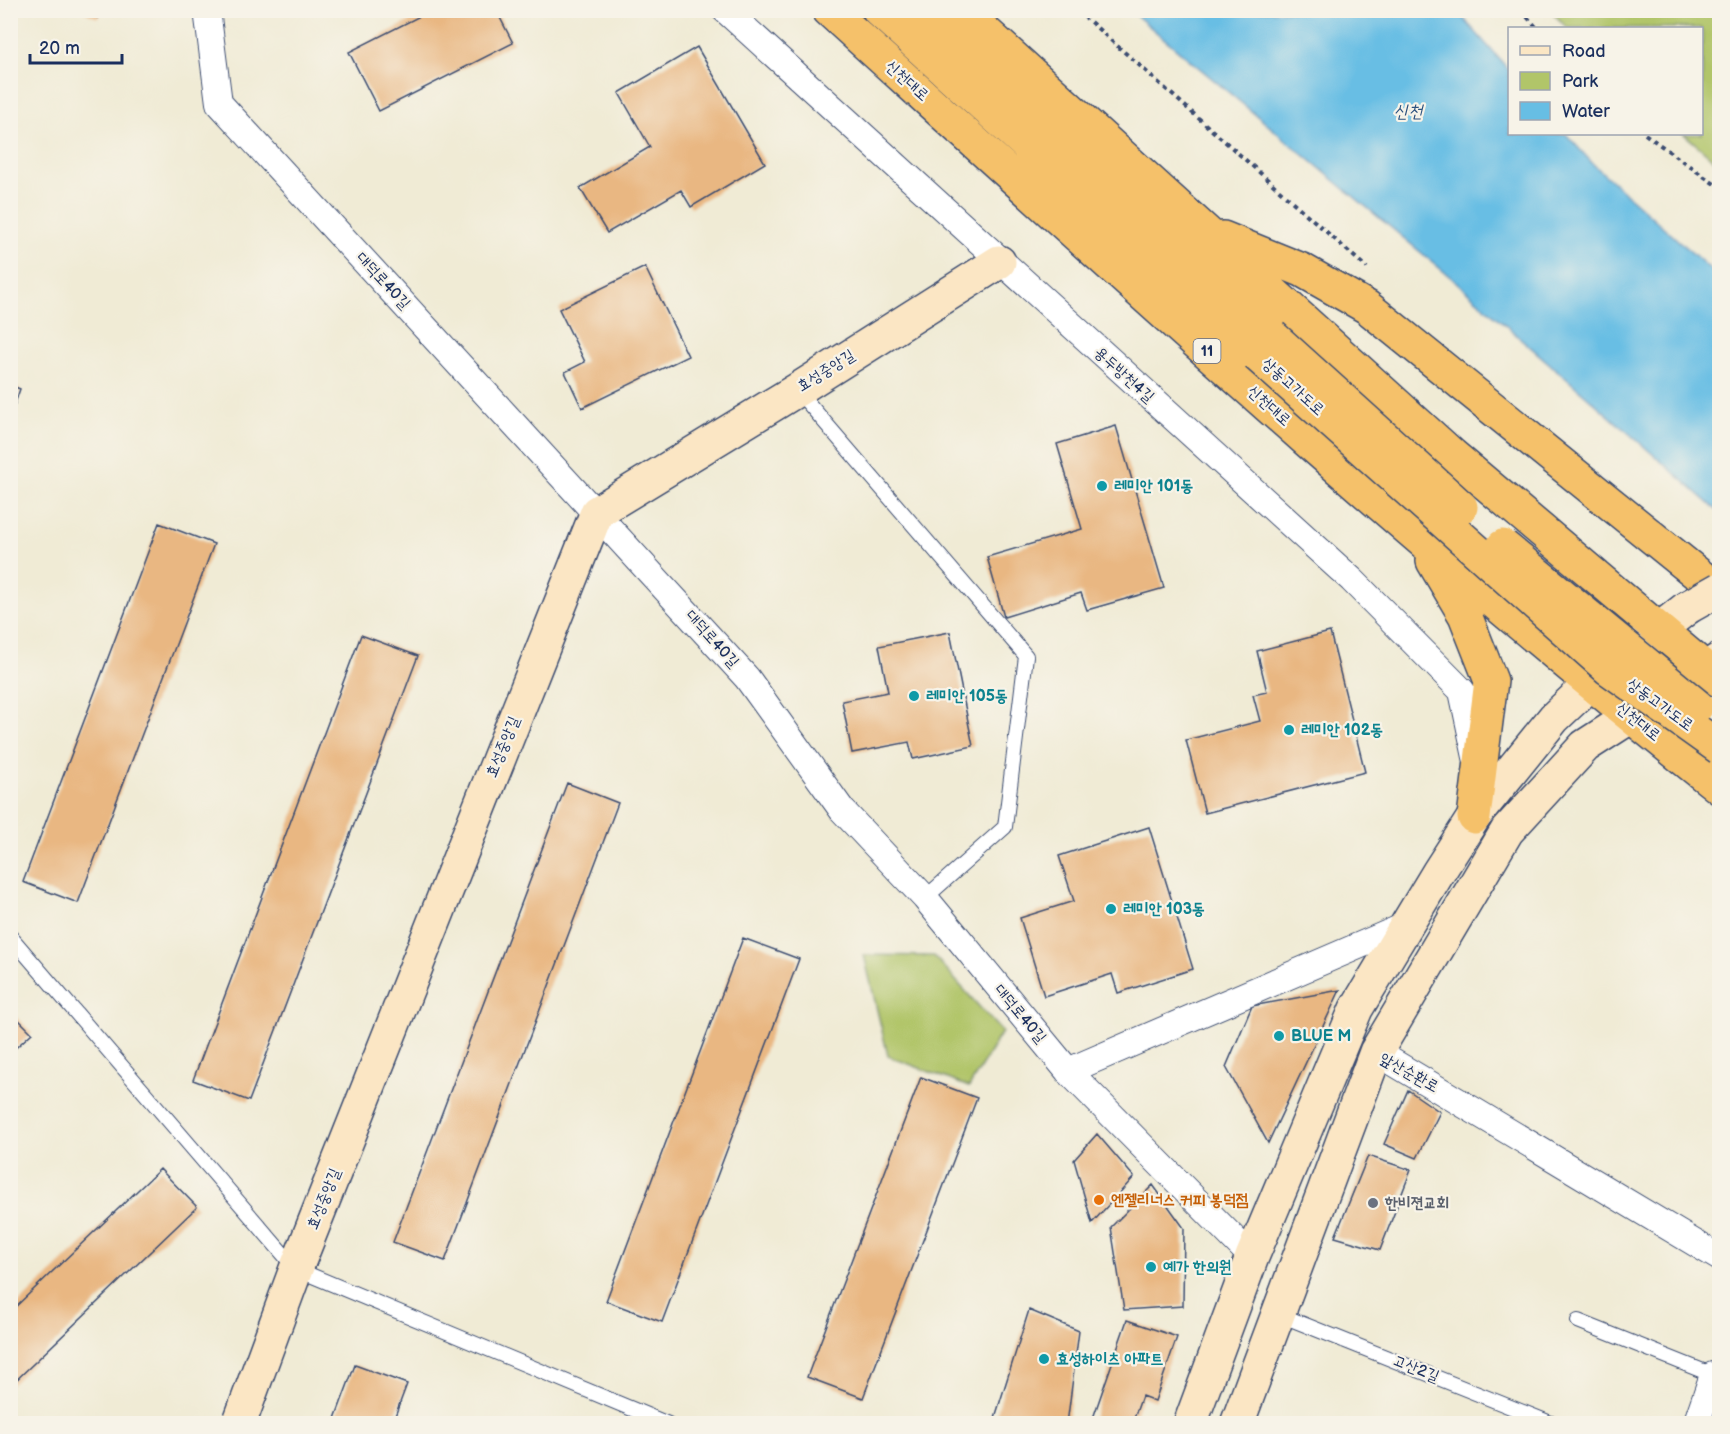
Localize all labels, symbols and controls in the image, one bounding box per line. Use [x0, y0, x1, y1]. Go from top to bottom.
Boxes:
scale bar [30, 27, 122, 65]
legend [1508, 27, 1703, 135]
text: 20 m [39, 38, 80, 59]
text: Road [1562, 41, 1606, 62]
street label: 신천대로 [882, 57, 932, 105]
text: Park [1562, 71, 1598, 92]
water label: 신천 [1394, 101, 1424, 122]
text: Water [1562, 101, 1610, 122]
street label: 대덕로40길 [352, 249, 414, 313]
road number: 11 [1194, 339, 1220, 363]
street label: 용두방천4길 [1090, 343, 1158, 407]
street label: 효성중앙길 [794, 346, 858, 396]
street label: 상동고가도로 [1258, 354, 1328, 420]
street label: 신천대로 [1244, 382, 1294, 430]
place label: 레미안 101동 [1114, 477, 1193, 496]
marker: 레미안 101동 [1095, 479, 1109, 493]
street label: 대덕로40길 [681, 606, 743, 672]
street label: 상동고가도로 [1623, 675, 1697, 735]
place label: 레미안 105동 [926, 687, 1008, 706]
marker: 레미안 105동 [907, 689, 921, 703]
street label: 신천대로 [1612, 698, 1664, 746]
street label: 효성중앙길 [482, 713, 524, 780]
place label: 레미안 102동 [1301, 721, 1383, 740]
marker: 레미안 102동 [1282, 723, 1296, 737]
place label: 레미안 103동 [1123, 900, 1205, 919]
marker: 레미안 103동 [1104, 902, 1118, 916]
street label: 대덕로40길 [990, 981, 1050, 1047]
place label: BLUE M [1291, 1027, 1351, 1046]
marker: BLUE M [1272, 1029, 1286, 1043]
street label: 앞산순환로 [1376, 1049, 1442, 1097]
street label: 효성중앙길 [303, 1165, 345, 1232]
place label: 엔젤리너스 커피 봉덕점 [1111, 1191, 1249, 1210]
marker: 엔젤리너스 커피 봉덕점 [1092, 1193, 1106, 1207]
place label: 한비젼교회 [1384, 1194, 1449, 1213]
marker: 한비젼교회 [1366, 1196, 1380, 1210]
place label: 예가 한의원 [1163, 1258, 1232, 1277]
marker: 예가 한의원 [1144, 1260, 1158, 1274]
place label: 효성하이츠 아파트 [1056, 1350, 1163, 1369]
street label: 고산2길 [1390, 1351, 1442, 1387]
marker: 효성하이츠 아파트 [1037, 1352, 1051, 1366]

